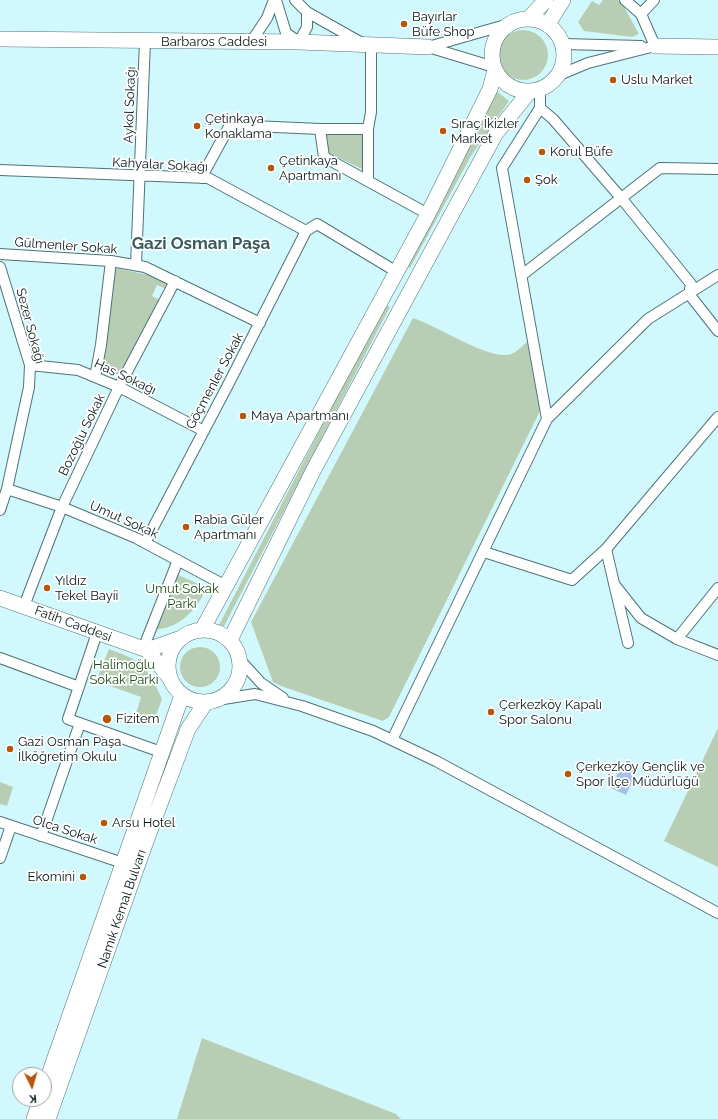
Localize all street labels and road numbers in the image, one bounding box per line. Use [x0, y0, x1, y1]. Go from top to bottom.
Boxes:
street label: Barbaros Caddesi [161, 34, 267, 50]
street label: Aykol Sokağı [121, 66, 139, 144]
street label: Kahyalar Sokağı [112, 155, 208, 175]
street label: Gülmenler Sokak [14, 235, 118, 257]
street label: Sezer Sokağı [12, 286, 48, 366]
street label: Göçmenler Sokak [183, 330, 247, 432]
street label: Has Sokağı [92, 356, 158, 398]
street label: Bozoğlu Sokak [55, 391, 109, 479]
street label: Umut Sokak [87, 498, 161, 542]
street label: Fatih Caddesi [32, 603, 114, 645]
street label: Olca Sokak [31, 812, 99, 848]
street label: Namık Kemal Bulvarı [94, 848, 150, 970]

